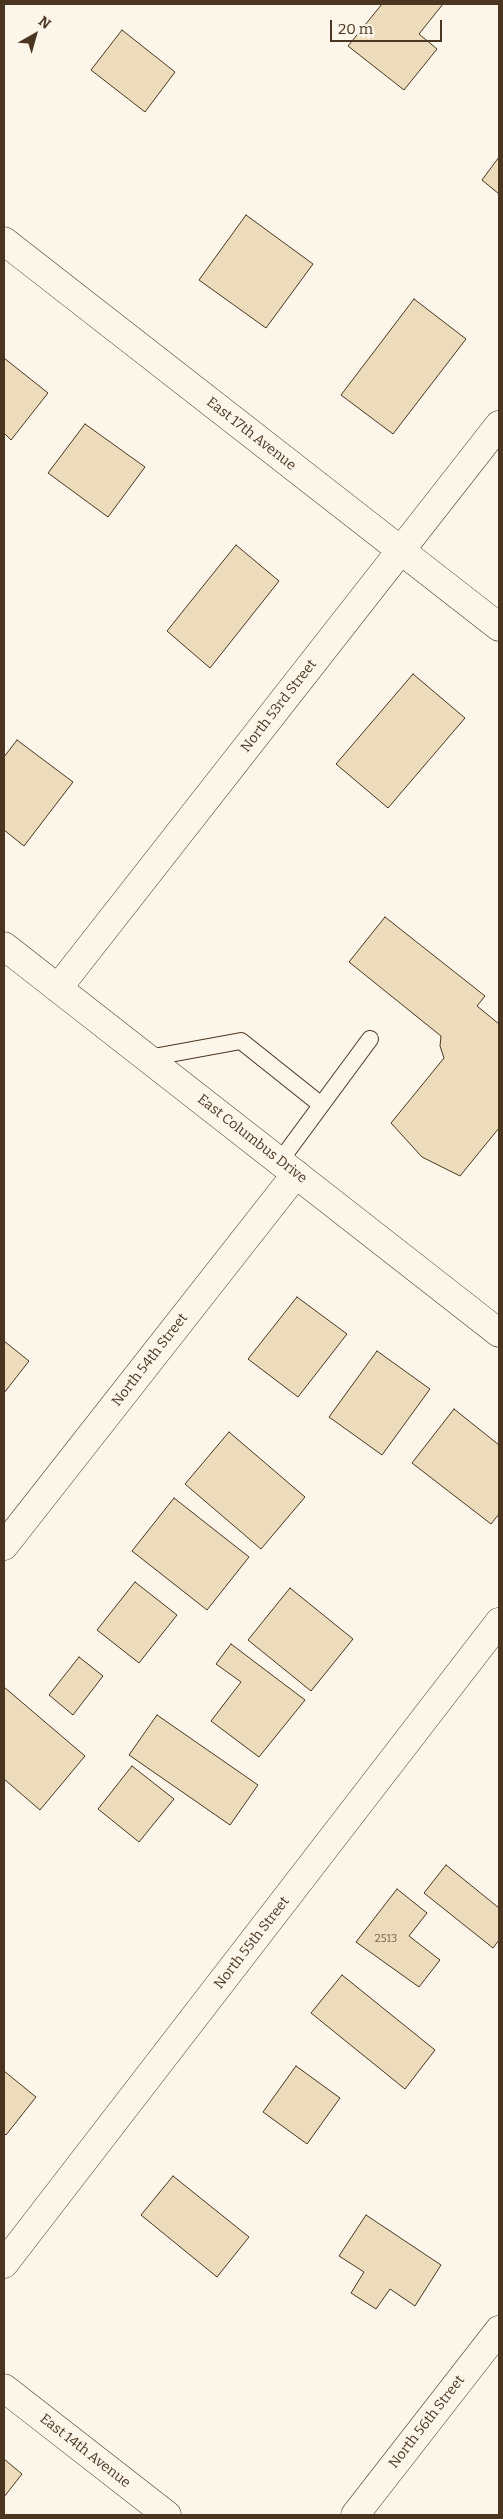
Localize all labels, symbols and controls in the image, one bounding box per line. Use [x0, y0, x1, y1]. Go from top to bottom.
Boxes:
north arrow [10, 10, 60, 60]
scale bar [333, 10, 446, 42]
text: N [35, 13, 54, 33]
text: 20 m [338, 20, 373, 38]
street label: East 17th Avenue [203, 394, 299, 474]
street label: North 53rd Street [238, 656, 320, 756]
street label: East Columbus Drive [194, 1091, 310, 1187]
street label: North 54th Street [109, 1310, 191, 1410]
street label: North 55th Street [211, 1894, 293, 1992]
house number: 2513 [375, 1932, 397, 1946]
street label: North 56th Street [386, 2372, 468, 2472]
street label: East 14th Avenue [36, 2410, 134, 2492]

